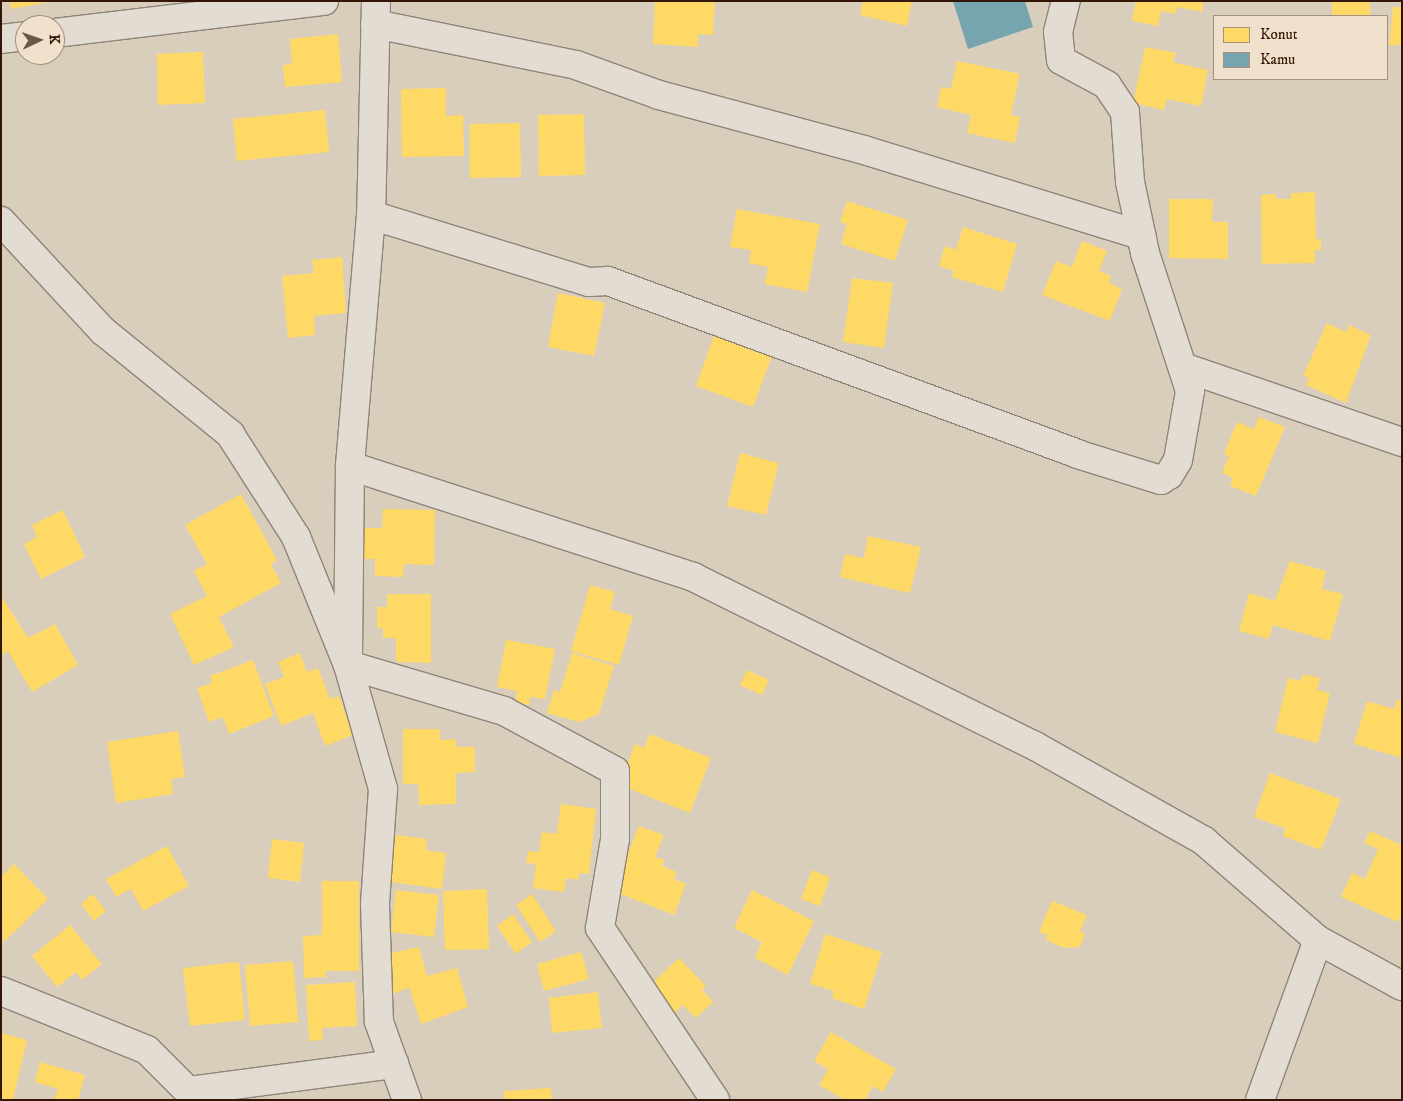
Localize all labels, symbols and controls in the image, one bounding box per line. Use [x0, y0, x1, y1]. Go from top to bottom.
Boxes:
north arrow [15, 15, 65, 65]
legend [1213, 15, 1388, 80]
text: Konut [1260, 25, 1298, 44]
text: K [45, 34, 63, 45]
text: Kamu [1260, 50, 1295, 69]

